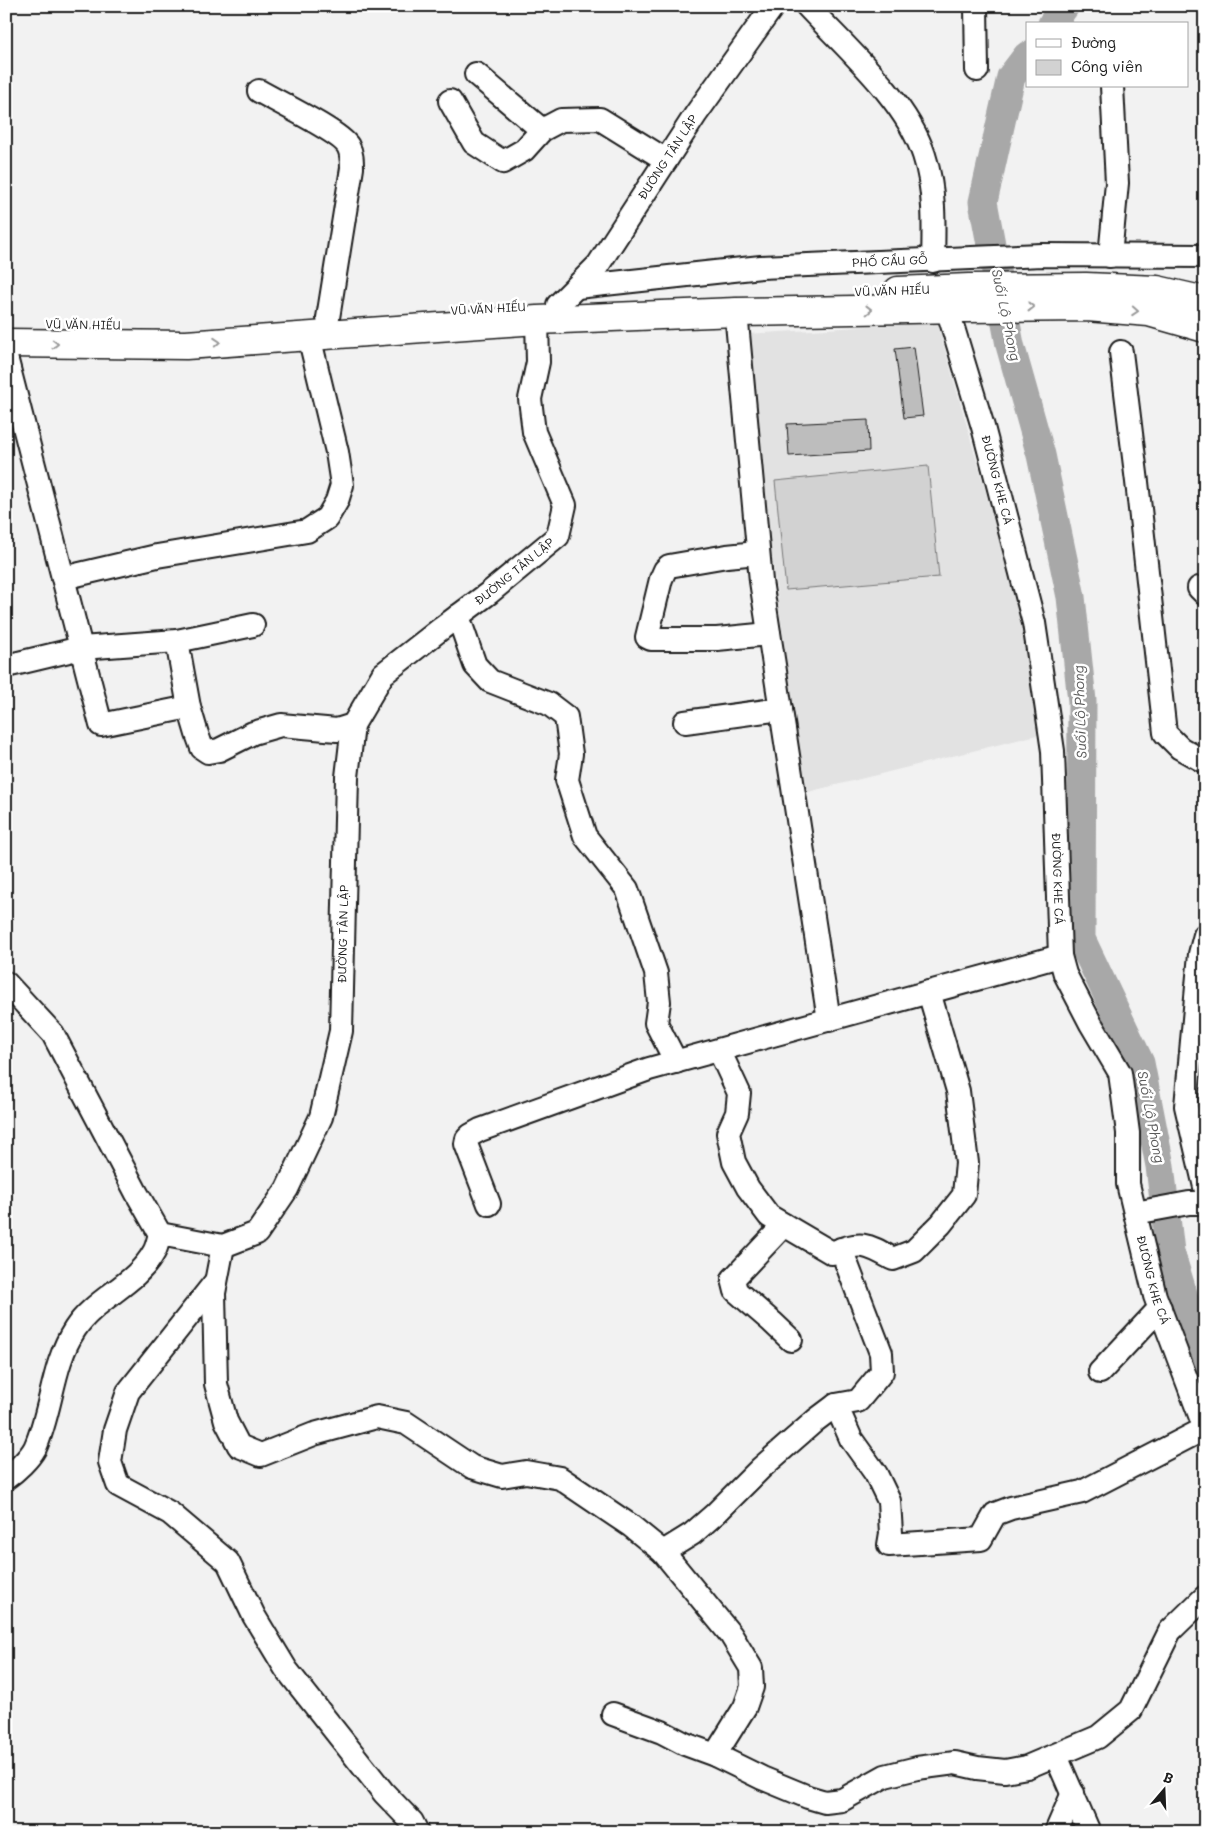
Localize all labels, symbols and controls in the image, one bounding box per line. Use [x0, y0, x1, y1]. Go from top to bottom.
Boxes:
legend [1026, 22, 1188, 88]
text: Đường [1071, 32, 1116, 52]
text: Công viên [1071, 56, 1143, 76]
street label: ĐƯỜNG TÂN LẬP [634, 111, 701, 202]
street label: PHỐ CẦU GỖ [852, 251, 928, 270]
water label: Suối Lộ Phong [987, 267, 1025, 363]
street label: VŨ VĂN HIẾU [854, 281, 930, 299]
street label: VŨ VĂN HIẾU [450, 298, 526, 318]
one-way arrow [1028, 302, 1036, 312]
one-way arrow [866, 305, 873, 315]
one-way arrow [1132, 305, 1140, 316]
street label: VŨ VĂN HIẾU [45, 315, 121, 333]
one-way arrow [214, 337, 222, 348]
one-way arrow [52, 339, 59, 349]
street label: ĐƯỜNG KHE CÁ [978, 433, 1017, 526]
street label: ĐƯỜNG TÂN LẬP [471, 534, 557, 608]
water label: Suối Lộ Phong [1068, 665, 1091, 759]
street label: ĐƯỜNG KHE CÁ [1049, 832, 1068, 925]
street label: ĐƯỜNG TÂN LẬP [333, 885, 351, 983]
water label: Suối Lộ Phong [1133, 1069, 1170, 1165]
street label: ĐƯỜNG KHE CÁ [1134, 1233, 1174, 1327]
north arrow [1138, 1766, 1188, 1816]
text: B [1161, 1767, 1176, 1788]

